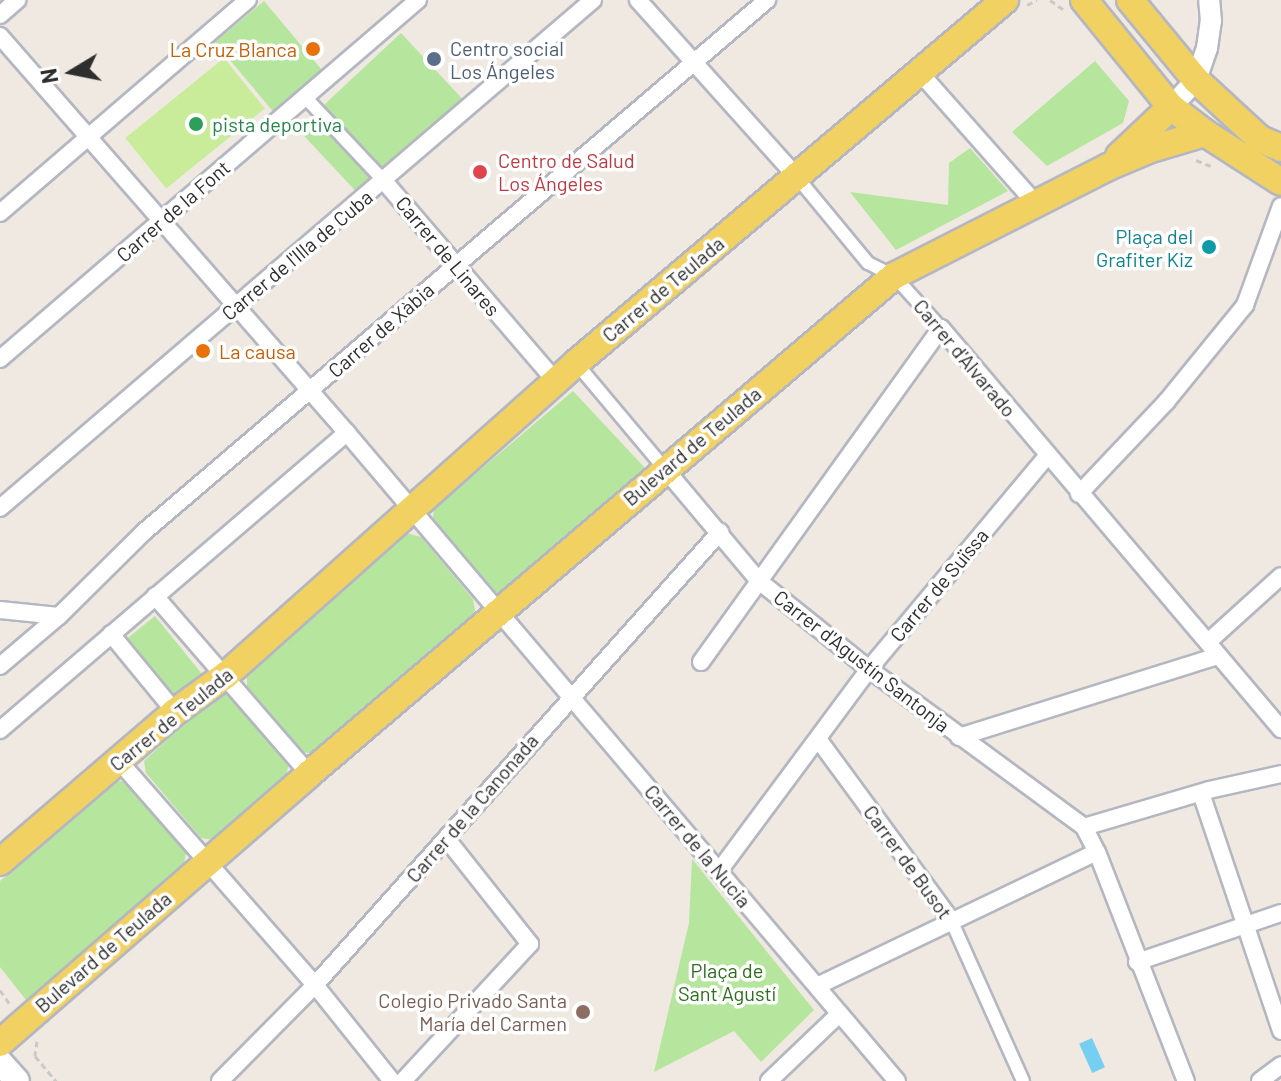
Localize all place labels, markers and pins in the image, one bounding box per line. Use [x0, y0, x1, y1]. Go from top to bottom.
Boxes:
place label: Centro social Los Ángeles [450, 36, 564, 83]
place label: La Cruz Blanca [170, 37, 297, 61]
marker: La Cruz Blanca [304, 40, 322, 58]
marker: Centro social Los Ángeles [425, 50, 443, 68]
place label: pista deportiva [212, 112, 342, 136]
marker: pista deportiva [187, 115, 205, 133]
place label: Centro de Salud Los Ángeles [498, 148, 635, 195]
marker: Centro de Salud Los Ángeles [469, 161, 491, 183]
place label: Plaça del Grafiter Kiz [1096, 224, 1193, 271]
marker: Plaça del Grafiter Kiz [1200, 238, 1218, 256]
place label: La causa [219, 339, 296, 363]
marker: La causa [194, 342, 212, 360]
place label: Colegio Privado Santa María del Carmen [378, 988, 567, 1035]
marker: Colegio Privado Santa María del Carmen [574, 1003, 592, 1021]

